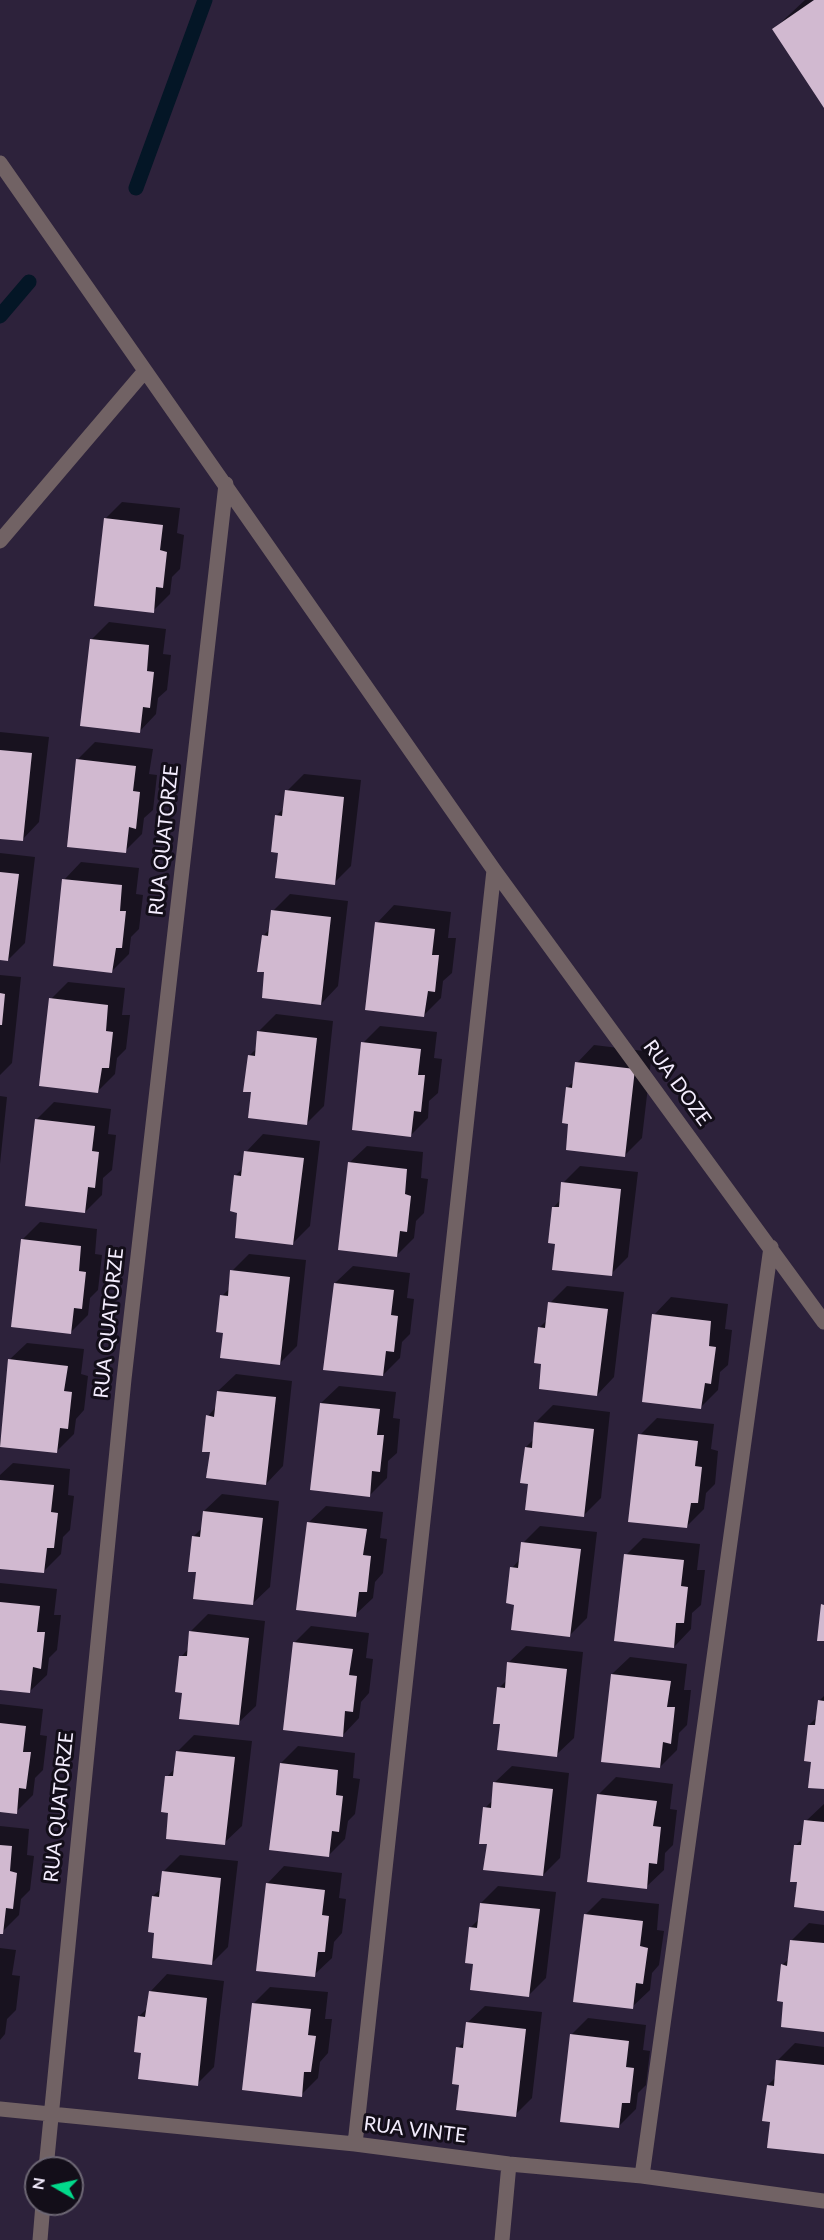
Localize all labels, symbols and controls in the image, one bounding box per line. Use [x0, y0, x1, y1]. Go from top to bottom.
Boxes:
street label: RUA QUATORZE [144, 764, 184, 916]
street label: RUA DOZE [638, 1036, 716, 1130]
street label: RUA QUATORZE [89, 1247, 129, 1399]
street label: RUA QUATORZE [39, 1731, 79, 1883]
street label: RUA VINTE [362, 2112, 468, 2148]
north arrow [24, 2156, 84, 2216]
text: N [27, 2176, 48, 2191]

